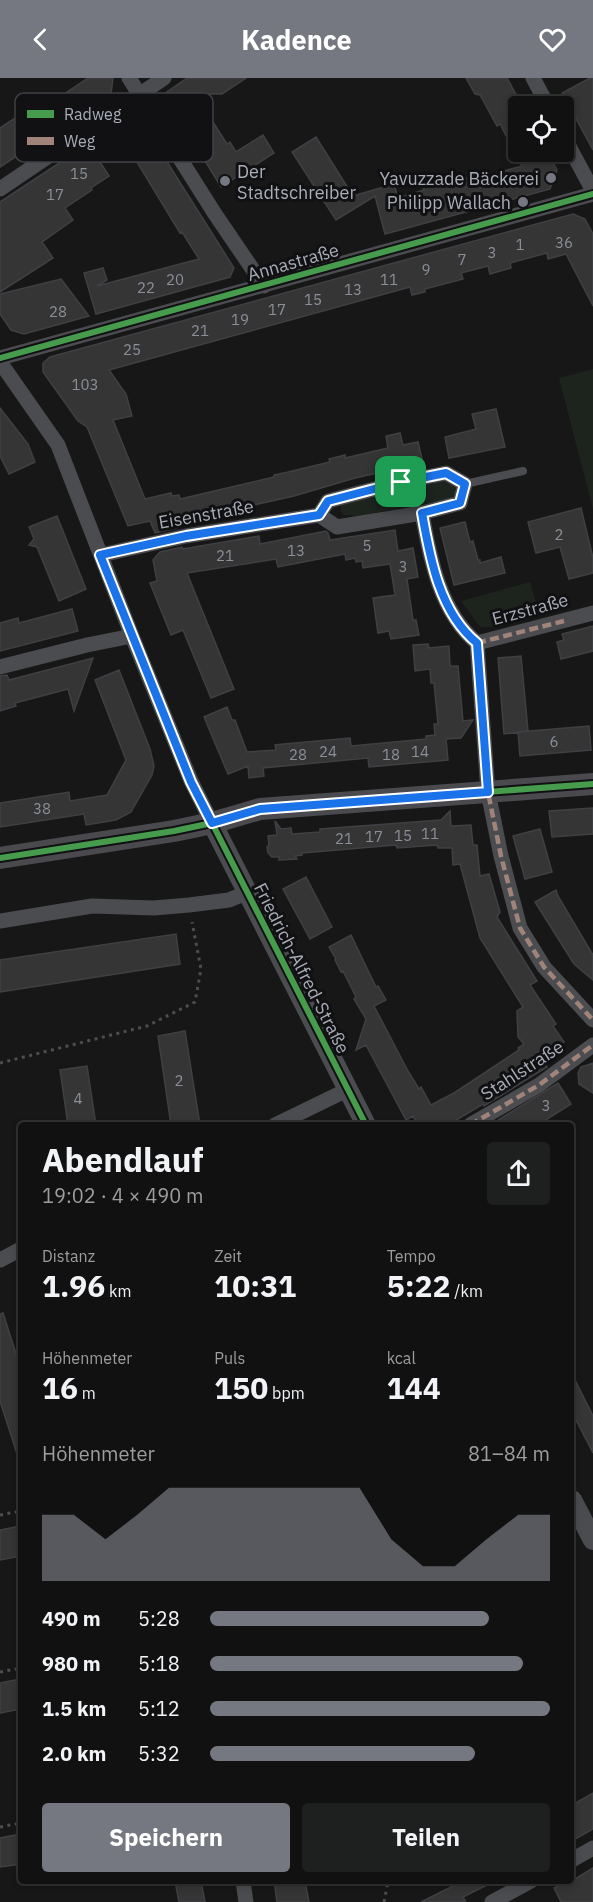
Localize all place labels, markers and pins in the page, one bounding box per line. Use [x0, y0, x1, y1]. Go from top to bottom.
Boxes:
place label: Der Stadtschreiber [237, 160, 356, 204]
place label: Yavuzzade Bäckerei [379, 167, 539, 190]
marker: Yavuzzade Bäckerei [544, 171, 558, 185]
marker: Der Stadtschreiber [218, 174, 232, 188]
place label: Philipp Wallach [387, 191, 511, 214]
marker: Philipp Wallach [516, 195, 530, 209]
pin [375, 456, 426, 507]

